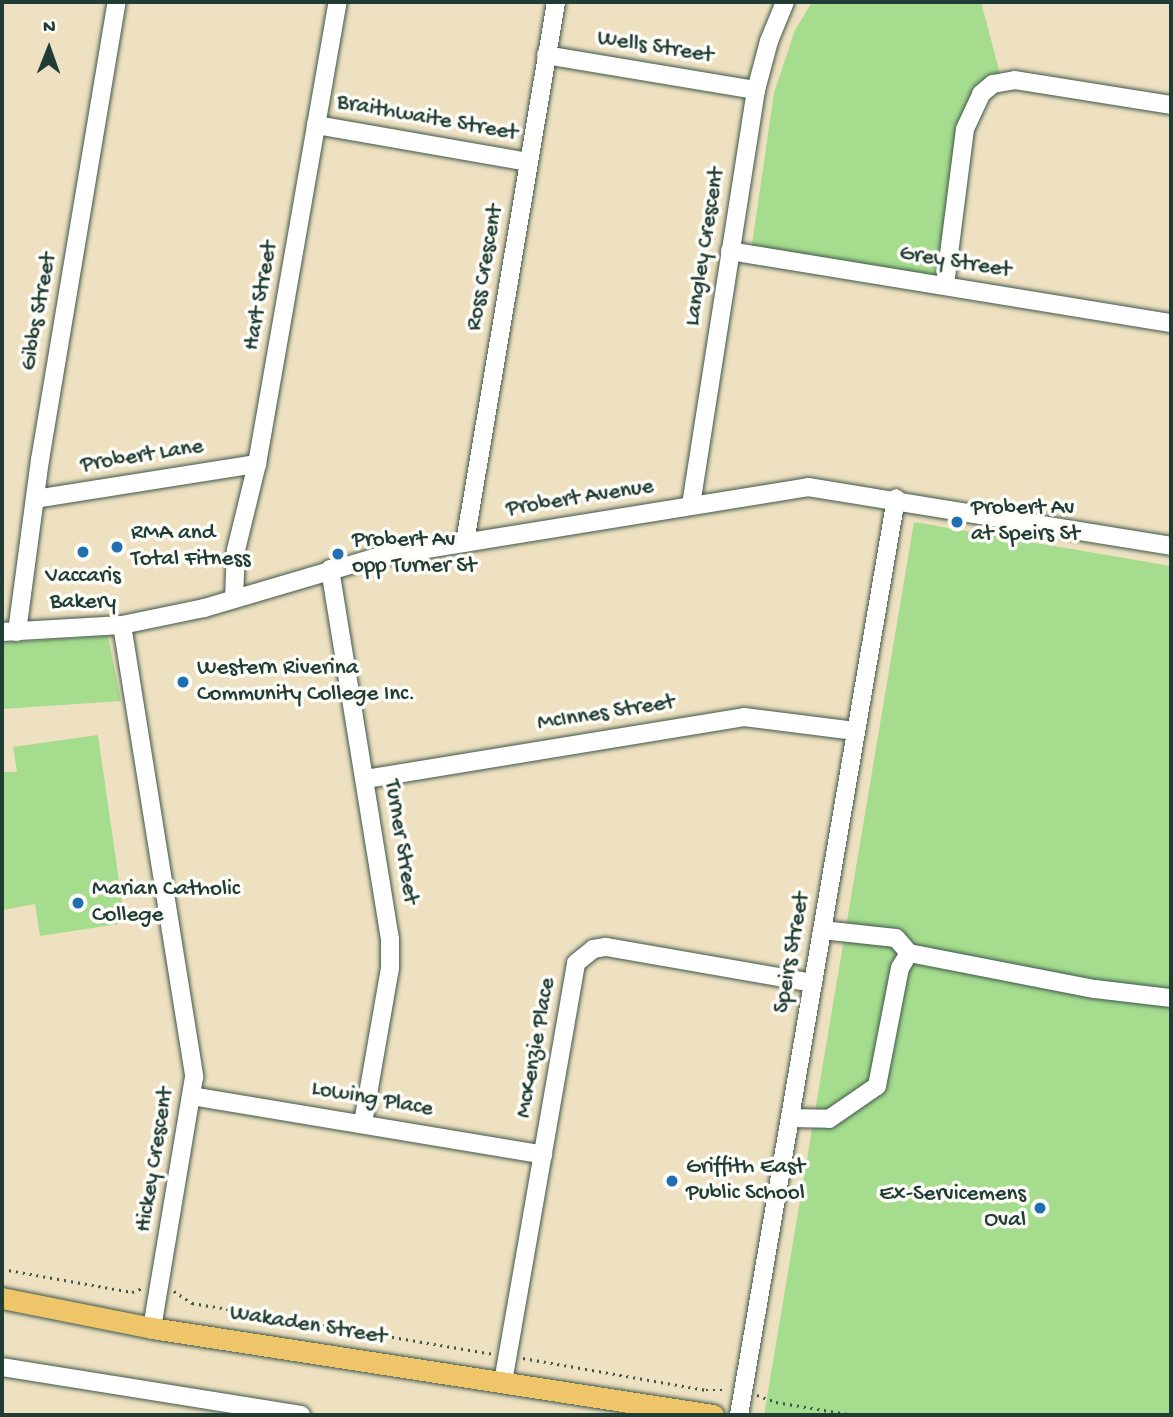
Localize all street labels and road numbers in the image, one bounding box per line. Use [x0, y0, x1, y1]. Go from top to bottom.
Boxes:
street label: Wells Street [595, 25, 715, 71]
street label: Braithwaite Street [334, 90, 520, 148]
street label: Langley Crescent [680, 166, 732, 328]
street label: Ross Crescent [461, 203, 511, 333]
street label: Hart Street [239, 239, 285, 353]
street label: Grey Street [897, 241, 1013, 285]
street label: Gibbs Street [16, 251, 64, 373]
street label: Probert Lane [79, 434, 205, 480]
street label: Probert Avenue [504, 474, 656, 524]
street label: McInnes Street [536, 690, 676, 738]
street label: Turner Street [377, 778, 423, 906]
street label: Speirs Street [769, 890, 817, 1016]
street label: McKenzie Place [511, 976, 563, 1120]
street label: Lowing Place [309, 1076, 435, 1124]
street label: Hickey Crescent [131, 1086, 181, 1234]
street label: Wakaden Street [228, 1300, 388, 1352]

